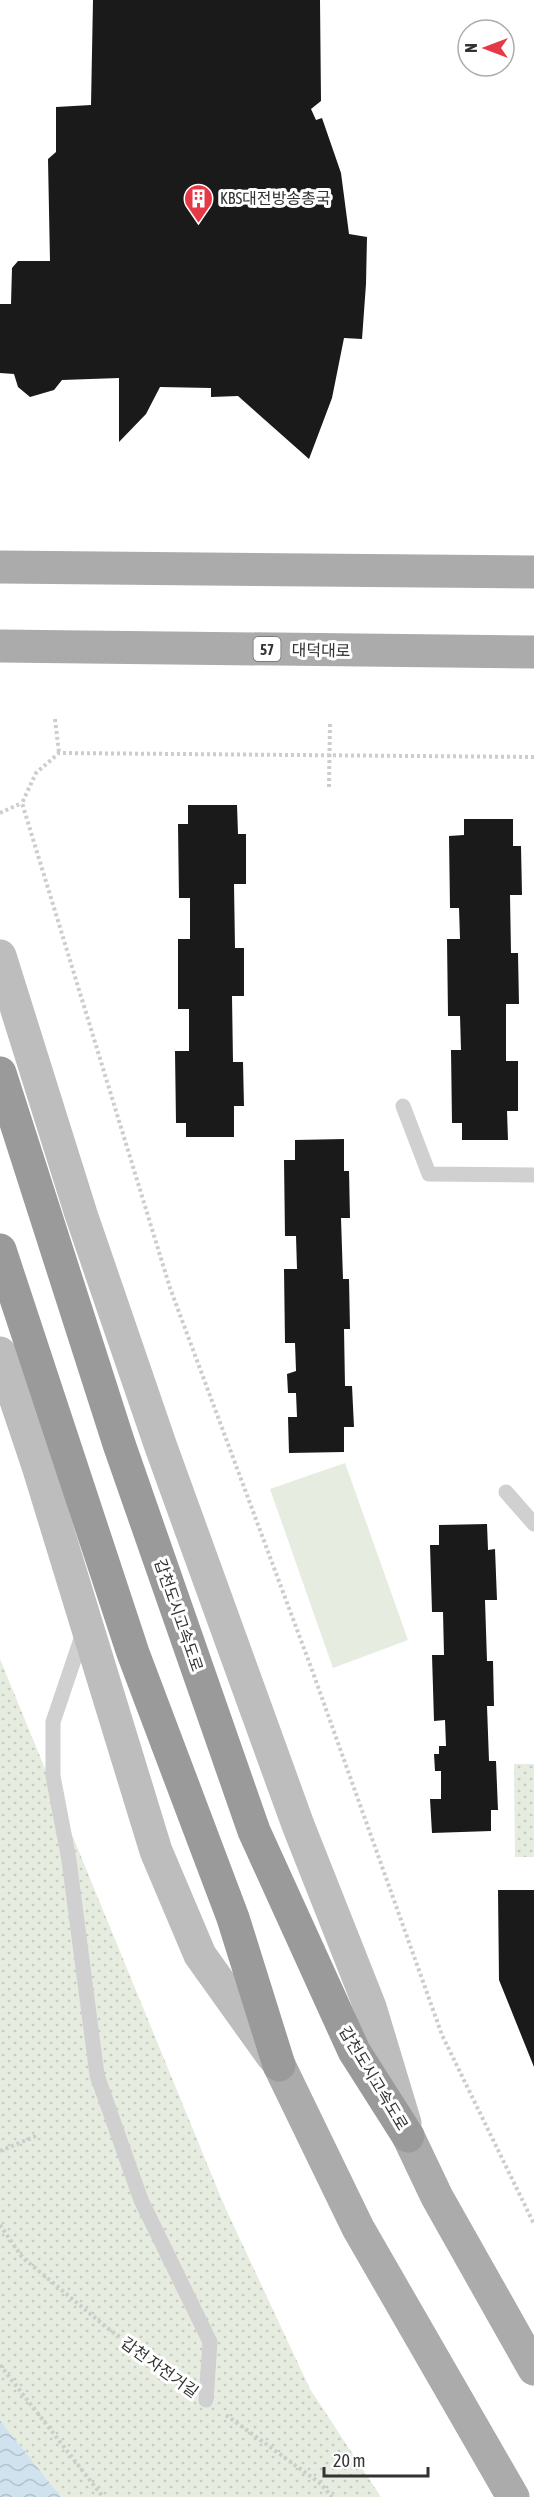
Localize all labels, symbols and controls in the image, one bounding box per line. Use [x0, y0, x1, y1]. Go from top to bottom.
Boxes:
north arrow [456, 18, 516, 78]
text: N [462, 43, 480, 53]
building icon: KBS대전방송총국 [183, 182, 215, 224]
place label: KBS대전방송총국 [220, 189, 330, 207]
road number: 57 [254, 637, 280, 661]
street label: 대덕대로 [291, 640, 351, 660]
street label: 갑천도시고속도로 [151, 1556, 207, 1674]
street label: 갑천도시고속도로 [336, 2023, 412, 2133]
street label: 갑천 자전거길 [118, 2333, 202, 2401]
scale bar [324, 2440, 428, 2478]
text: 20 m [333, 2450, 365, 2471]

